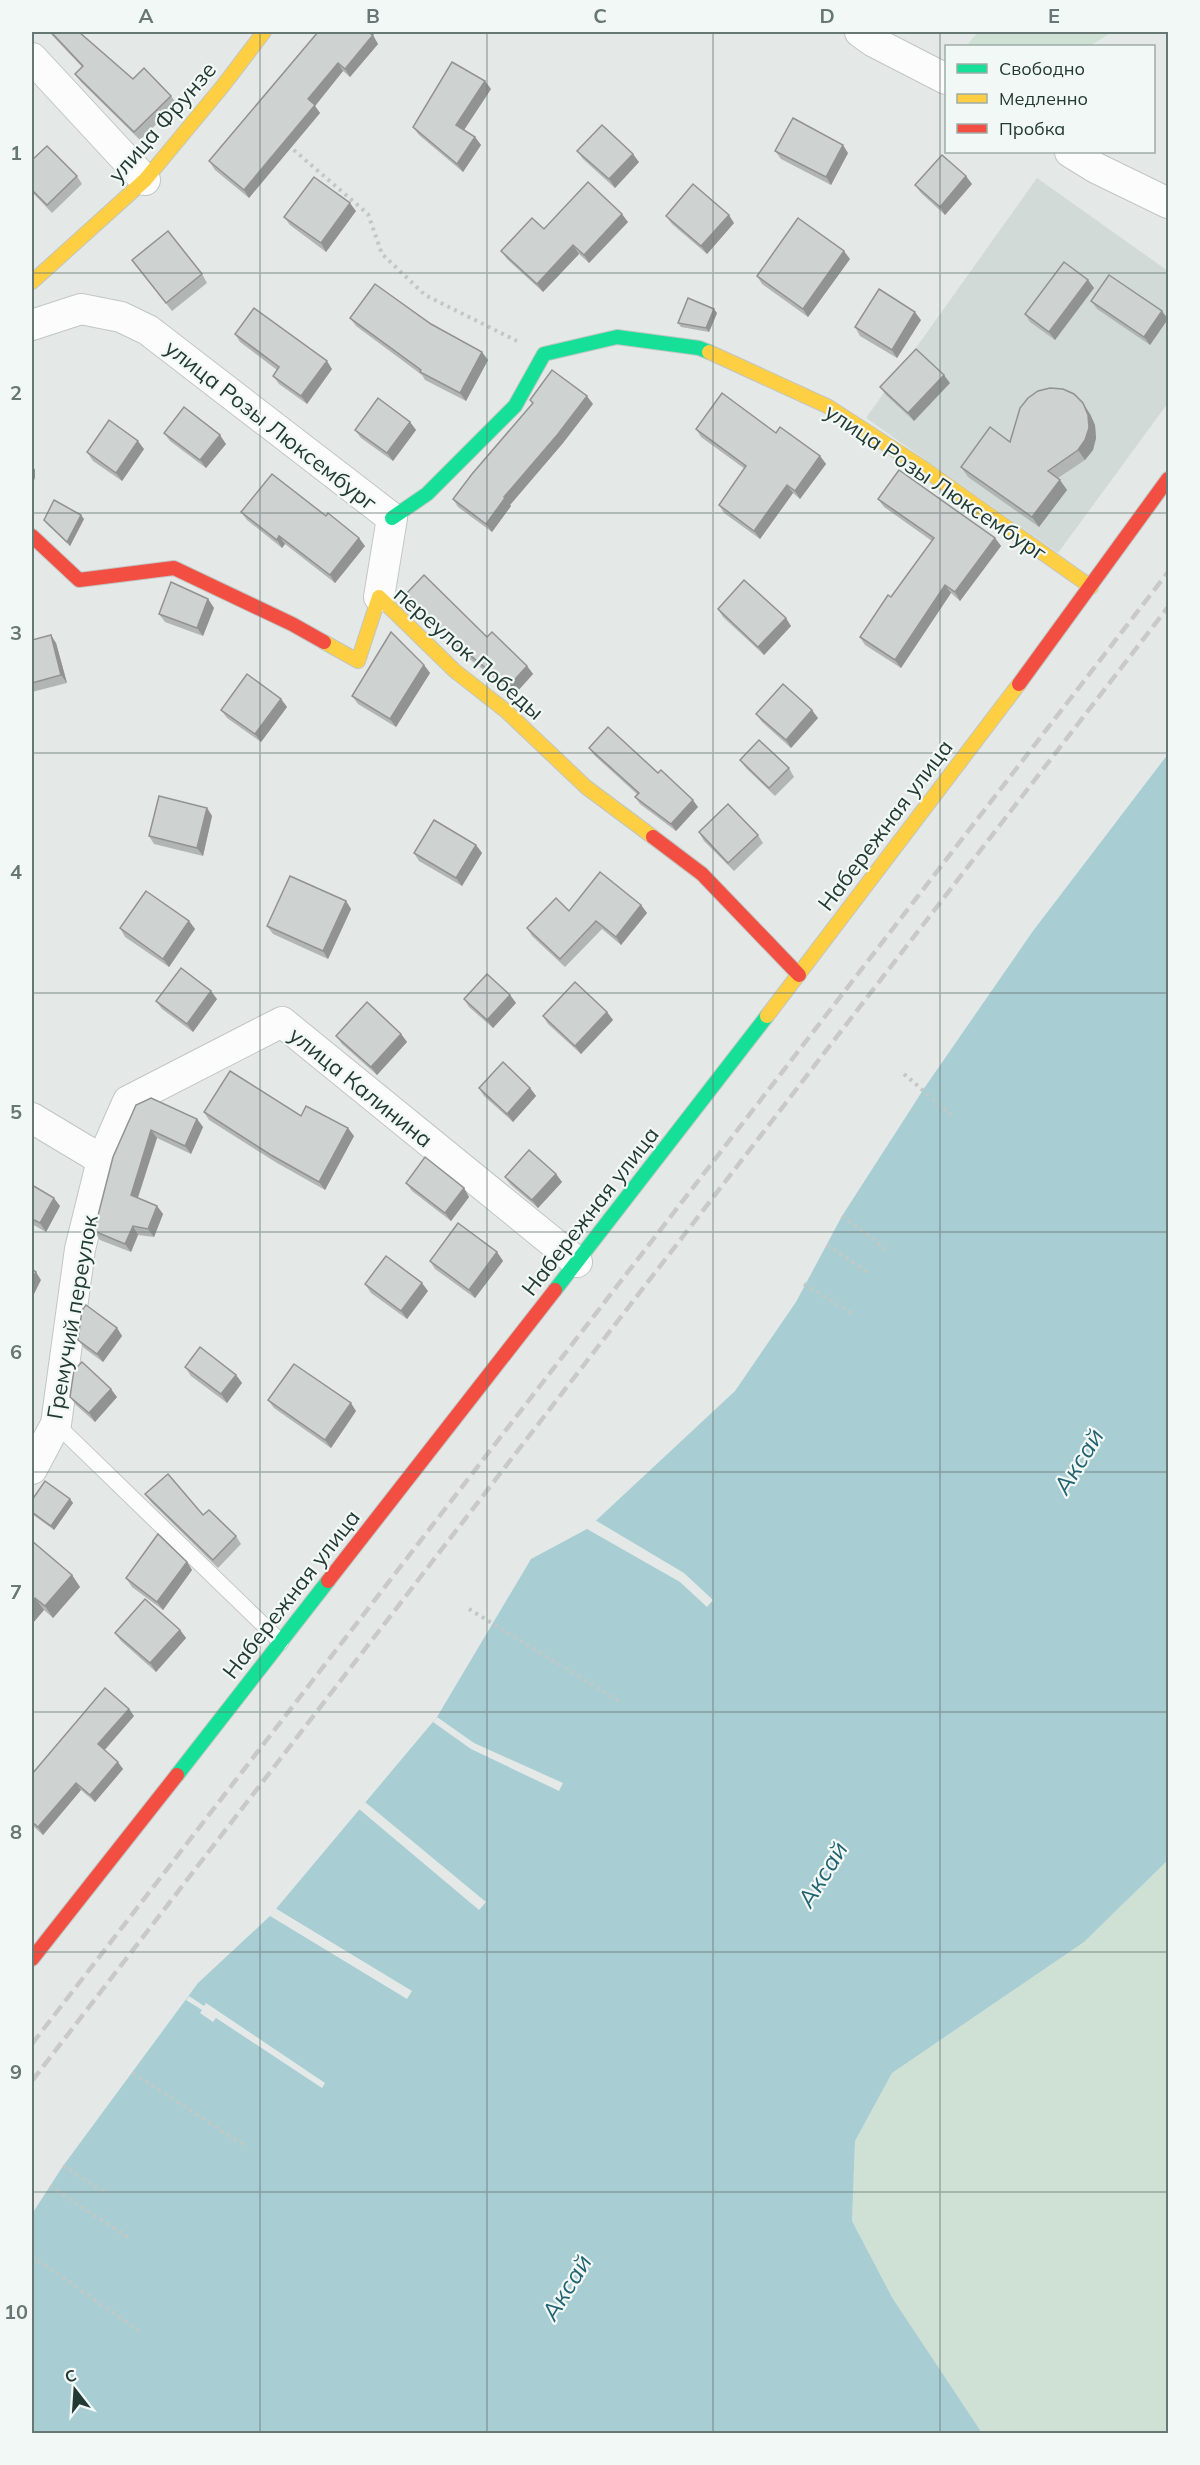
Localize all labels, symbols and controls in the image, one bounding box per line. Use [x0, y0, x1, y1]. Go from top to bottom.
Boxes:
text: A [139, 3, 154, 28]
text: B [366, 3, 380, 28]
text: C [593, 3, 607, 28]
text: D [819, 3, 835, 28]
text: E [1048, 3, 1060, 28]
legend [945, 45, 1155, 153]
street label: улица Фрунзе [102, 56, 222, 188]
text: Свободно [999, 57, 1085, 80]
text: Медленно [999, 87, 1088, 110]
text: Пробка [999, 117, 1065, 140]
text: 1 [10, 140, 22, 165]
street label: улица Розы Люксембург [159, 333, 383, 517]
text: 2 [10, 380, 22, 405]
street label: улица Розы Люксембург [820, 397, 1052, 567]
street label: переулок Победы [388, 580, 550, 726]
text: 3 [10, 620, 22, 645]
street label: Набережная улица [811, 734, 959, 916]
text: 4 [10, 859, 22, 884]
street label: улица Калинина [284, 1021, 438, 1153]
text: 5 [10, 1099, 22, 1124]
street label: Набережная улица [515, 1121, 665, 1301]
street label: Гремучий переулок [40, 1213, 104, 1421]
text: 6 [10, 1339, 22, 1364]
water label: Аксай [1046, 1423, 1110, 1500]
street label: Набережная улица [216, 1504, 366, 1684]
text: 7 [10, 1579, 22, 1604]
text: 8 [10, 1819, 22, 1844]
water label: Аксай [790, 1836, 854, 1913]
text: 9 [10, 2059, 22, 2084]
water label: Аксай [534, 2249, 598, 2326]
text: 10 [4, 2299, 28, 2324]
north arrow [45, 2360, 105, 2420]
text: С [62, 2364, 79, 2387]

